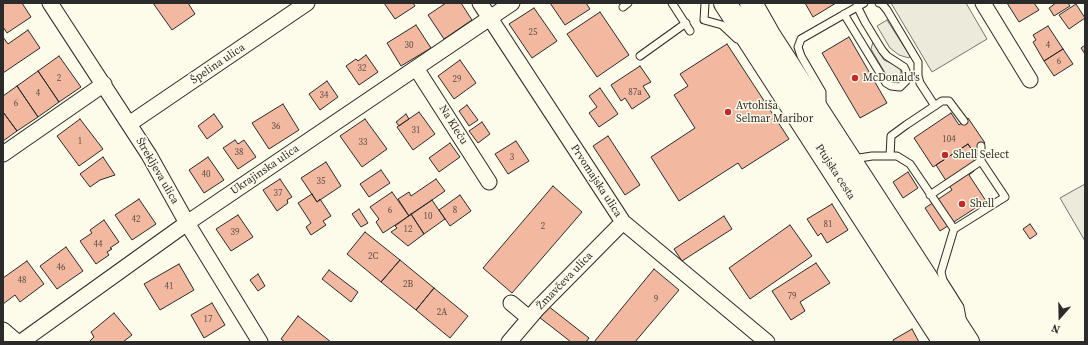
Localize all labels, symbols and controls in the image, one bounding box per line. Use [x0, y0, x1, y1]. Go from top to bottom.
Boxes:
house number: 25 [529, 28, 537, 38]
street label: Špelina ulica [188, 41, 248, 87]
house number: 30 [405, 41, 413, 51]
house number: 4 [1046, 41, 1050, 51]
house number: 6 [1057, 57, 1061, 67]
house number: 32 [358, 64, 366, 74]
place label: McDonald's [863, 71, 920, 85]
marker: McDonald's [850, 73, 860, 83]
house number: 2 [57, 74, 61, 84]
house number: 29 [453, 75, 461, 85]
house number: 87a [628, 88, 642, 98]
house number: 4 [36, 89, 40, 99]
house number: 34 [320, 91, 328, 101]
house number: 6 [14, 99, 18, 109]
place label: Avtohiša Selmar Maribor [736, 99, 813, 125]
street label: Na Kleču [436, 103, 470, 147]
marker: Avtohiša Selmar Maribor [723, 107, 733, 117]
house number: 36 [272, 122, 280, 132]
house number: 31 [412, 126, 420, 136]
street label: Štrekljeva ulica [133, 135, 181, 207]
house number: 104 [942, 135, 956, 145]
house number: 1 [78, 137, 82, 147]
house number: 33 [359, 138, 367, 148]
street label: Ukrajinska ulica [228, 142, 302, 198]
street label: Prvomajska ulica [568, 142, 624, 220]
street label: Ptujska cesta [812, 142, 858, 202]
house number: 38 [235, 148, 243, 158]
place label: Shell Select [953, 148, 1009, 162]
marker: Shell Select [940, 150, 950, 160]
house number: 3 [510, 153, 514, 163]
house number: 40 [202, 170, 210, 180]
house number: 35 [317, 177, 325, 187]
house number: 37 [274, 189, 282, 199]
place label: Shell [970, 197, 994, 211]
marker: Shell [957, 199, 967, 209]
house number: 6 [388, 206, 392, 216]
house number: 8 [453, 206, 457, 216]
house number: 10 [424, 212, 432, 222]
house number: 42 [132, 215, 140, 225]
house number: 81 [824, 220, 832, 230]
house number: 2 [541, 222, 545, 232]
house number: 12 [404, 225, 412, 235]
house number: 39 [231, 228, 239, 238]
house number: 44 [94, 240, 102, 250]
street label: Žmavčeva ulica [534, 249, 596, 313]
house number: 2C [368, 252, 378, 262]
house number: 46 [57, 263, 65, 273]
house number: 48 [18, 276, 26, 286]
house number: 2B [403, 280, 413, 290]
house number: 41 [165, 282, 173, 292]
house number: 79 [788, 292, 796, 302]
house number: 9 [654, 295, 658, 305]
north arrow [1040, 297, 1080, 337]
house number: 2A [437, 308, 447, 318]
house number: 17 [204, 315, 212, 325]
text: N [1049, 320, 1062, 337]

